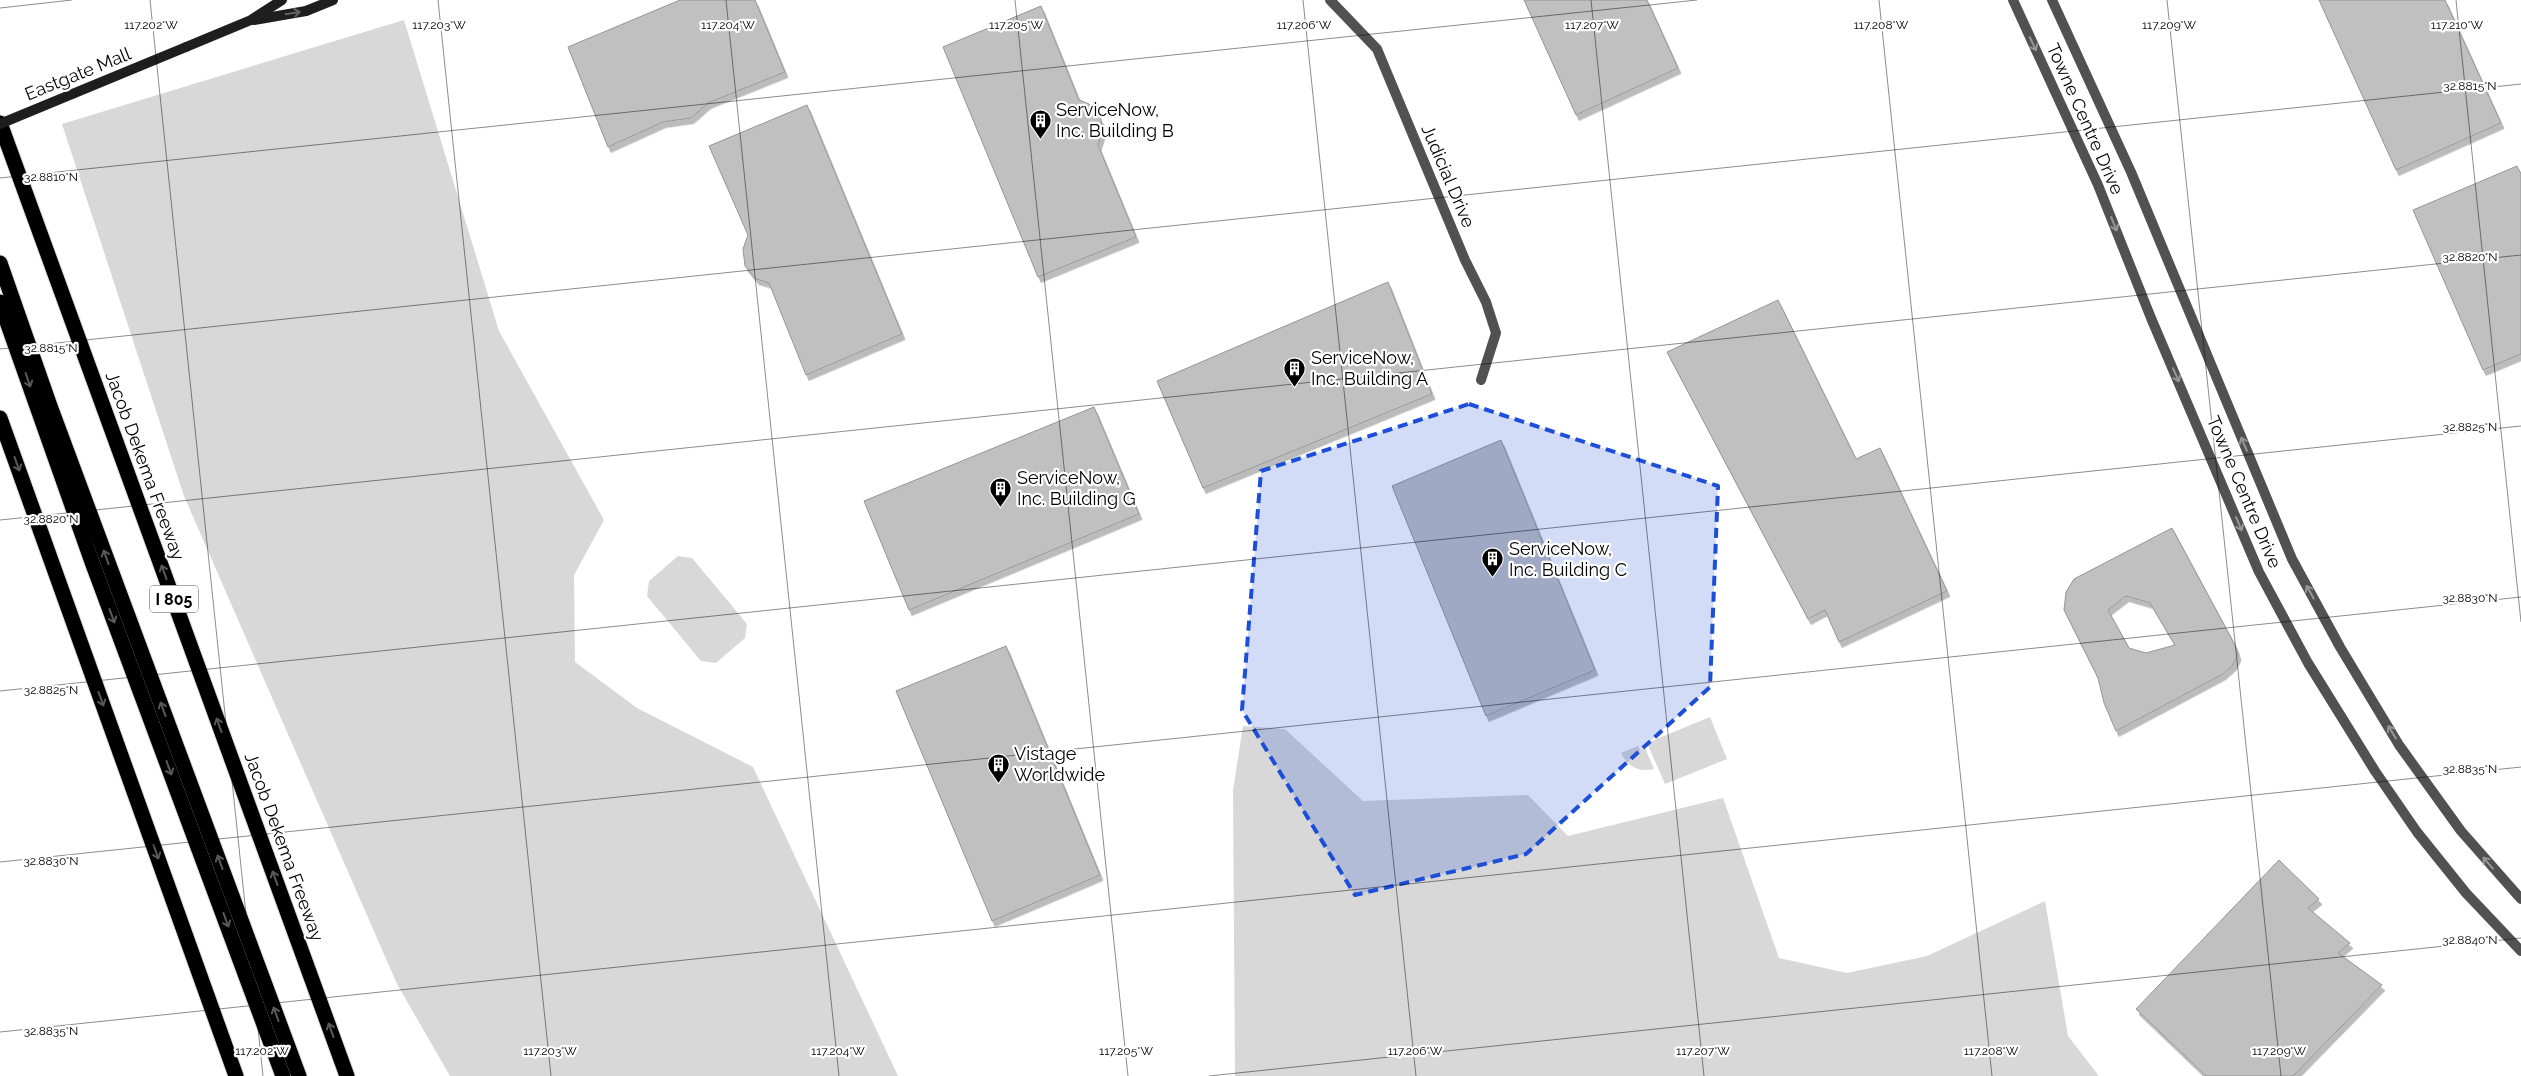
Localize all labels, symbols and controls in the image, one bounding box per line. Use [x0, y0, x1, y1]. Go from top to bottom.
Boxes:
one-way arrow [285, 8, 301, 18]
text: 117.202°W [124, 18, 178, 32]
text: 117.203°W [412, 18, 466, 32]
text: 117.204°W [701, 18, 755, 32]
text: 117.205°W [989, 18, 1043, 32]
text: 117.206°W [1277, 18, 1332, 32]
text: 117.207°W [1565, 18, 1619, 32]
text: 117.208°W [1854, 18, 1909, 32]
text: 117.209°W [2142, 18, 2196, 32]
text: 117.210°W [2431, 18, 2484, 32]
one-way arrow [2029, 36, 2039, 51]
street label: Towne Centre Drive [2043, 40, 2128, 198]
street label: Eastgate Mall [22, 43, 134, 104]
text: 32.8815°N [2443, 79, 2497, 93]
place label: ServiceNow, Inc. Building B [1056, 99, 1174, 141]
building icon: ServiceNow, Inc. Building B [1028, 108, 1052, 139]
street label: Judicial Drive [1417, 121, 1480, 231]
text: 32.8810°N [24, 170, 78, 184]
one-way arrow [2110, 216, 2119, 232]
text: 32.8820°N [2443, 250, 2497, 264]
text: 32.8815°N [24, 341, 78, 355]
place label: ServiceNow, Inc. Building A [1311, 347, 1428, 389]
building icon: ServiceNow, Inc. Building A [1283, 356, 1307, 387]
one-way arrow [2172, 367, 2182, 382]
street label: Jacob Dekema Freeway [102, 369, 189, 563]
one-way arrow [24, 372, 33, 388]
street label: Towne Centre Drive [2203, 413, 2286, 571]
text: 32.8825°N [2443, 420, 2497, 434]
one-way arrow [2239, 437, 2248, 452]
one-way arrow [12, 456, 22, 472]
place label: ServiceNow, Inc. Building G [1017, 467, 1136, 509]
building icon: ServiceNow, Inc. Building G [989, 476, 1013, 507]
text: 32.8820°N [24, 512, 78, 526]
one-way arrow [2235, 516, 2245, 531]
place label: ServiceNow, Inc. Building C [1509, 538, 1627, 580]
building icon: ServiceNow, Inc. Building C [1481, 547, 1505, 578]
one-way arrow [101, 550, 110, 565]
one-way arrow [159, 565, 168, 580]
one-way arrow [2305, 585, 2314, 600]
road number: I 805 [150, 586, 198, 612]
text: 32.8830°N [2442, 591, 2498, 605]
one-way arrow [108, 608, 117, 623]
text: 32.8825°N [24, 683, 78, 697]
one-way arrow [97, 691, 106, 706]
one-way arrow [158, 702, 167, 717]
one-way arrow [214, 718, 223, 733]
one-way arrow [2386, 726, 2396, 740]
place label: Vistage Worldwide [1014, 743, 1105, 785]
street label: Jacob Dekema Freeway [241, 750, 328, 944]
building icon: Vistage Worldwide [986, 752, 1010, 783]
one-way arrow [165, 760, 174, 775]
text: 32.8835°N [2443, 762, 2497, 776]
one-way arrow [152, 844, 161, 859]
text: 32.8830°N [23, 854, 79, 868]
one-way arrow [215, 854, 224, 870]
one-way arrow [2482, 856, 2494, 869]
one-way arrow [270, 870, 279, 886]
one-way arrow [222, 913, 231, 928]
text: 32.8840°N [2442, 933, 2498, 947]
one-way arrow [271, 1007, 280, 1022]
one-way arrow [326, 1023, 335, 1038]
text: 32.8835°N [24, 1024, 78, 1038]
text: 117.202°W [235, 1044, 289, 1058]
text: 117.203°W [523, 1044, 577, 1058]
text: 117.204°W [811, 1044, 865, 1058]
text: 117.205°W [1099, 1044, 1153, 1058]
text: 117.206°W [1388, 1044, 1443, 1058]
text: 117.207°W [1676, 1044, 1730, 1058]
text: 117.208°W [1964, 1044, 2019, 1058]
text: 117.209°W [2252, 1044, 2306, 1058]

